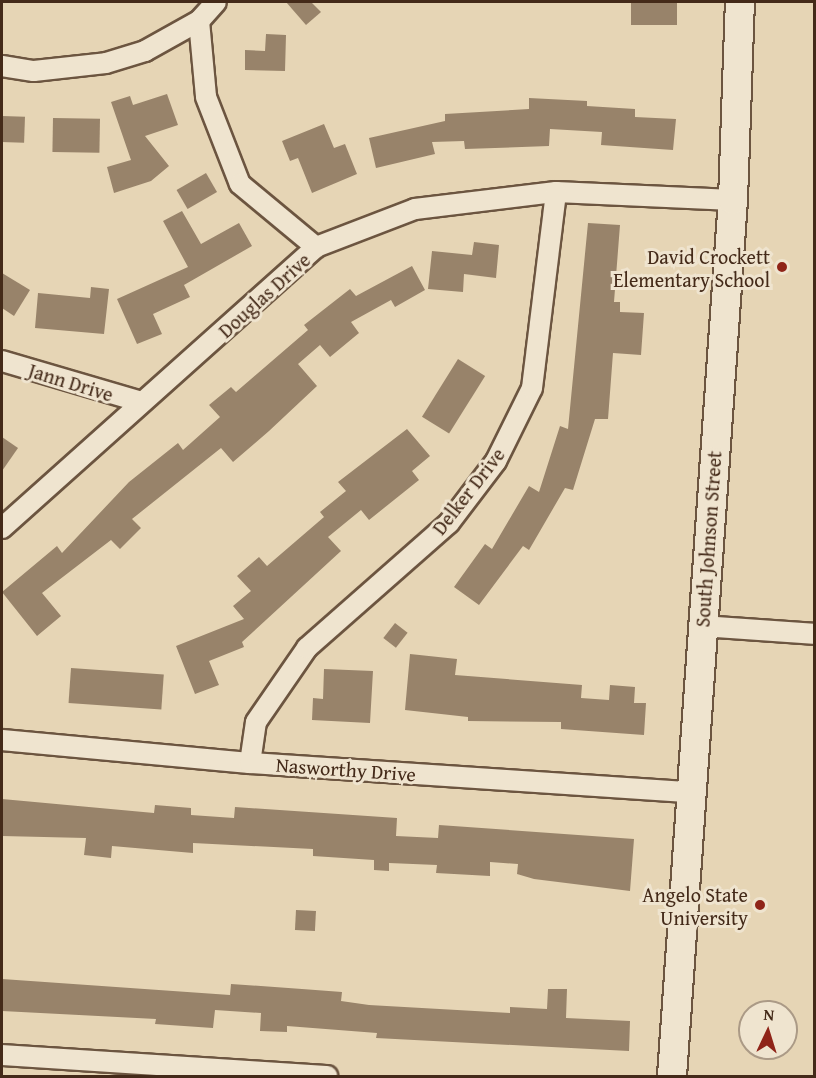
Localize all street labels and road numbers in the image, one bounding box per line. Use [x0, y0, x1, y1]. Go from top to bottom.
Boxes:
street label: Douglas Drive [213, 247, 315, 343]
street label: Jann Drive [26, 358, 116, 406]
street label: Delker Drive [427, 443, 509, 539]
street label: South Johnson Street [690, 450, 726, 628]
street label: Nasworthy Drive [275, 752, 417, 786]

